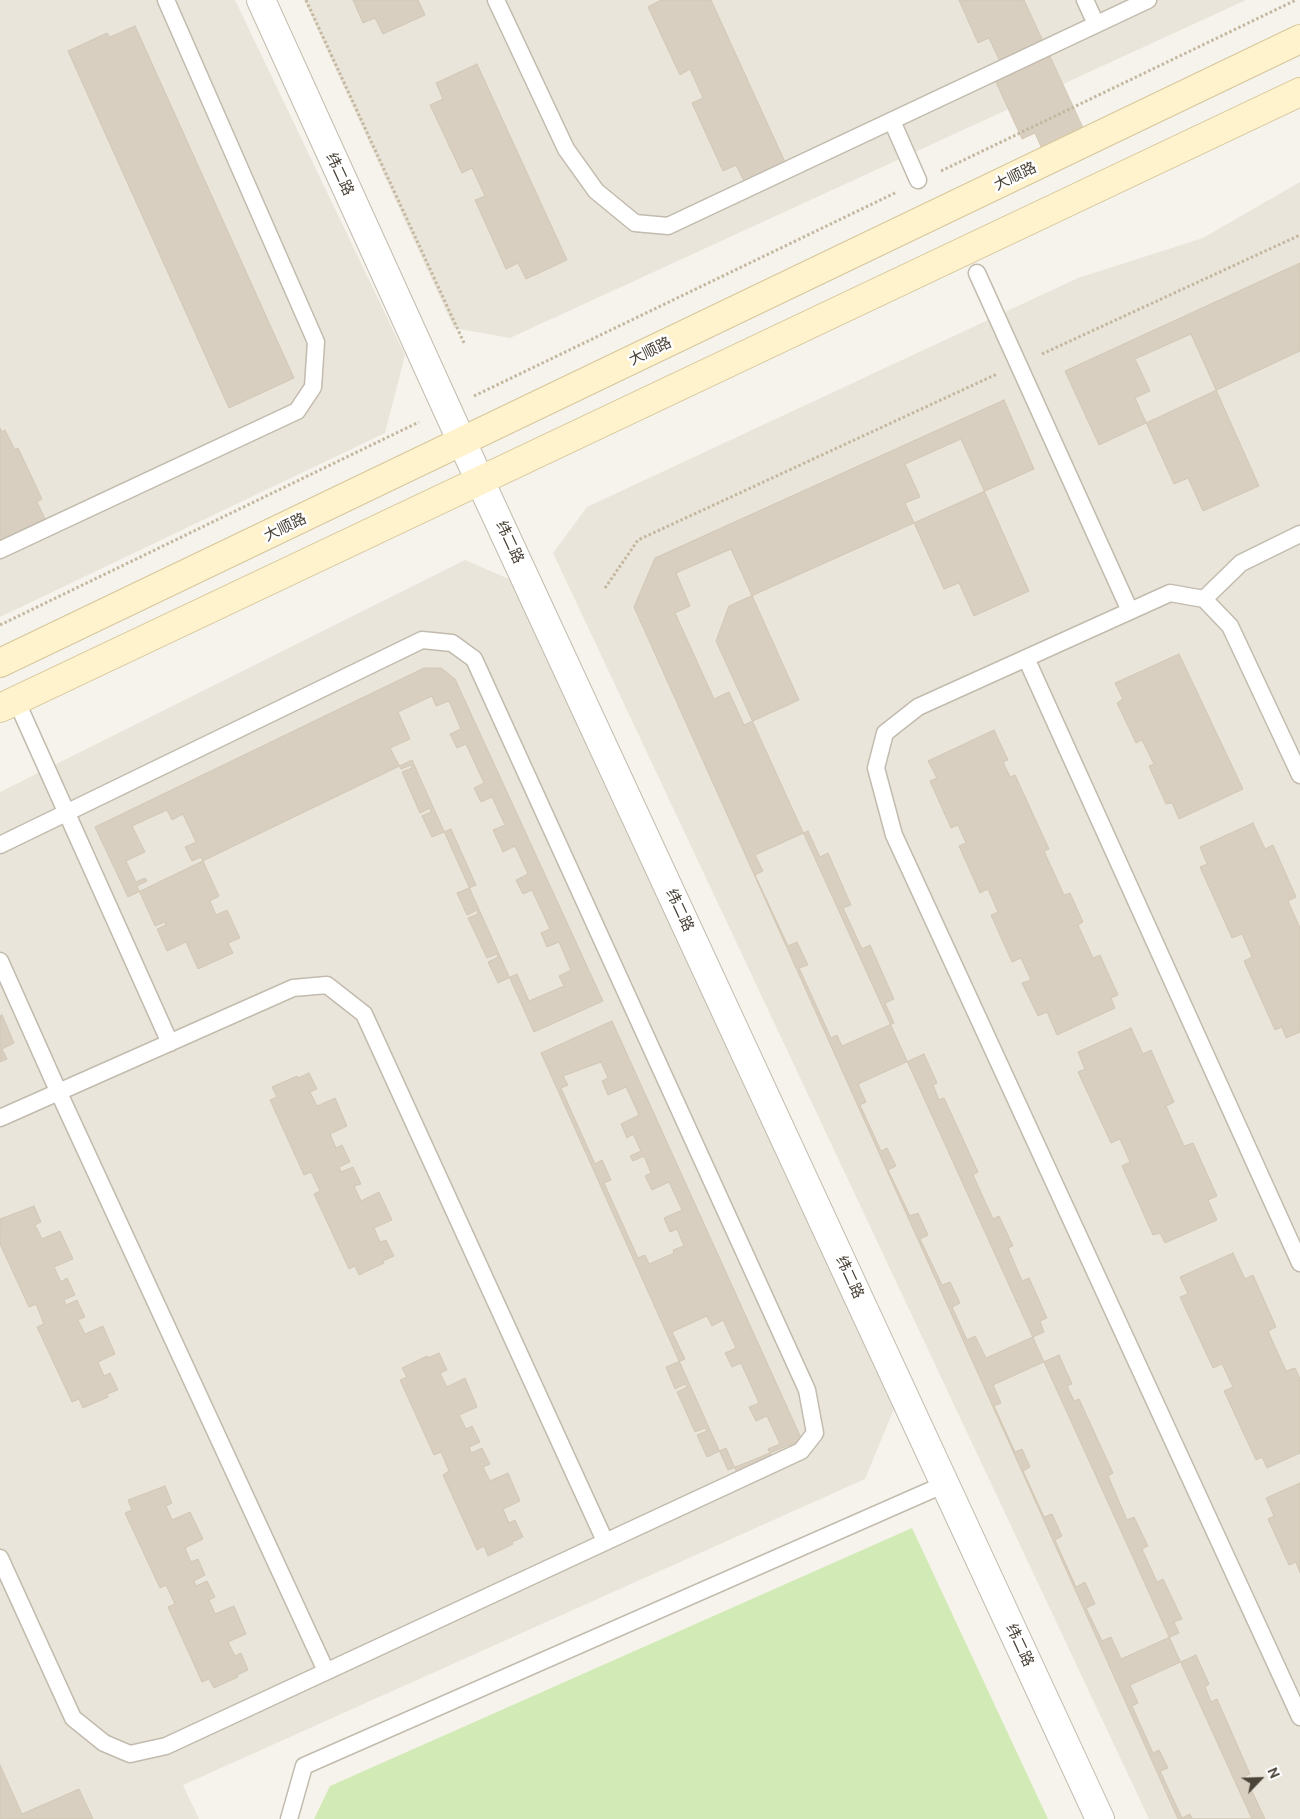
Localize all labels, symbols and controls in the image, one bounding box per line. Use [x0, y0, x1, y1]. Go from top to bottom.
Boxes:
street label: 纬二路 [322, 150, 358, 198]
street label: 大顺路 [991, 158, 1039, 194]
street label: 大顺路 [626, 333, 674, 369]
street label: 大顺路 [261, 509, 309, 545]
street label: 纬二路 [492, 518, 528, 566]
street label: 纬二路 [662, 886, 698, 934]
street label: 纬二路 [832, 1253, 868, 1301]
street label: 纬二路 [1002, 1621, 1038, 1669]
north arrow [1235, 1754, 1285, 1804]
text: N [1264, 1765, 1283, 1781]

